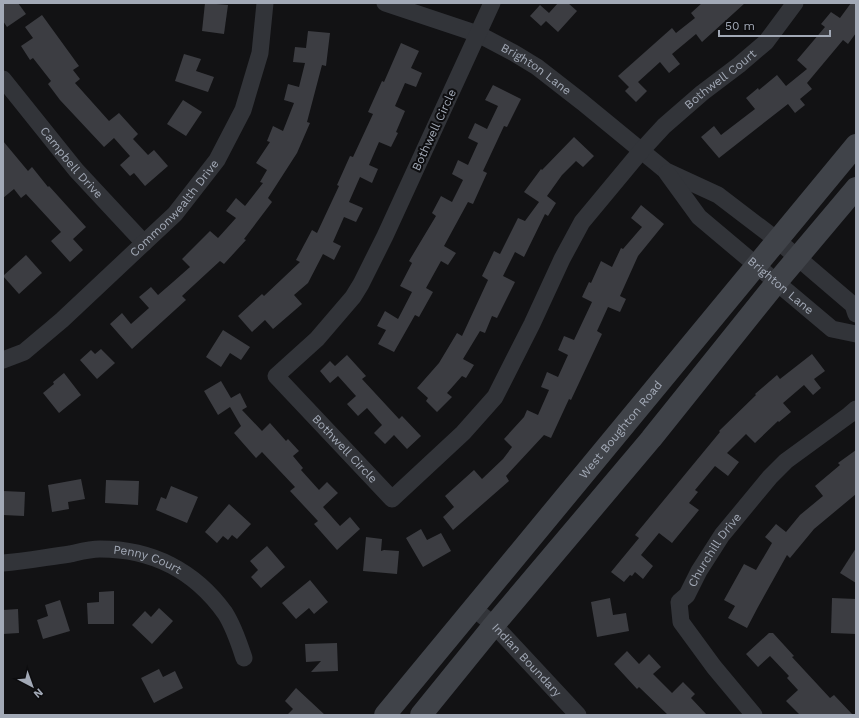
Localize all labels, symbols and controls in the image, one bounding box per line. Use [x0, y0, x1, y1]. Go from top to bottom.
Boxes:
scale bar [719, 12, 830, 38]
text: 50 m [725, 19, 755, 33]
street label: Brighton Lane [499, 40, 574, 98]
street label: Bothwell Court [682, 47, 759, 112]
street label: Bothwell Circle [409, 87, 459, 173]
street label: Campbell Drive [37, 124, 106, 201]
street label: Commonwealth Drive [127, 157, 222, 260]
street label: Brighton Lane [745, 254, 816, 317]
street label: West Boughton Road [576, 378, 665, 482]
street label: Bothwell Circle [309, 412, 380, 486]
street label: Churchill Drive [685, 510, 744, 589]
street label: Penny Court [113, 542, 184, 577]
street label: Indian Boundary [489, 620, 565, 700]
north arrow [12, 666, 52, 706]
text: N [31, 686, 46, 701]

